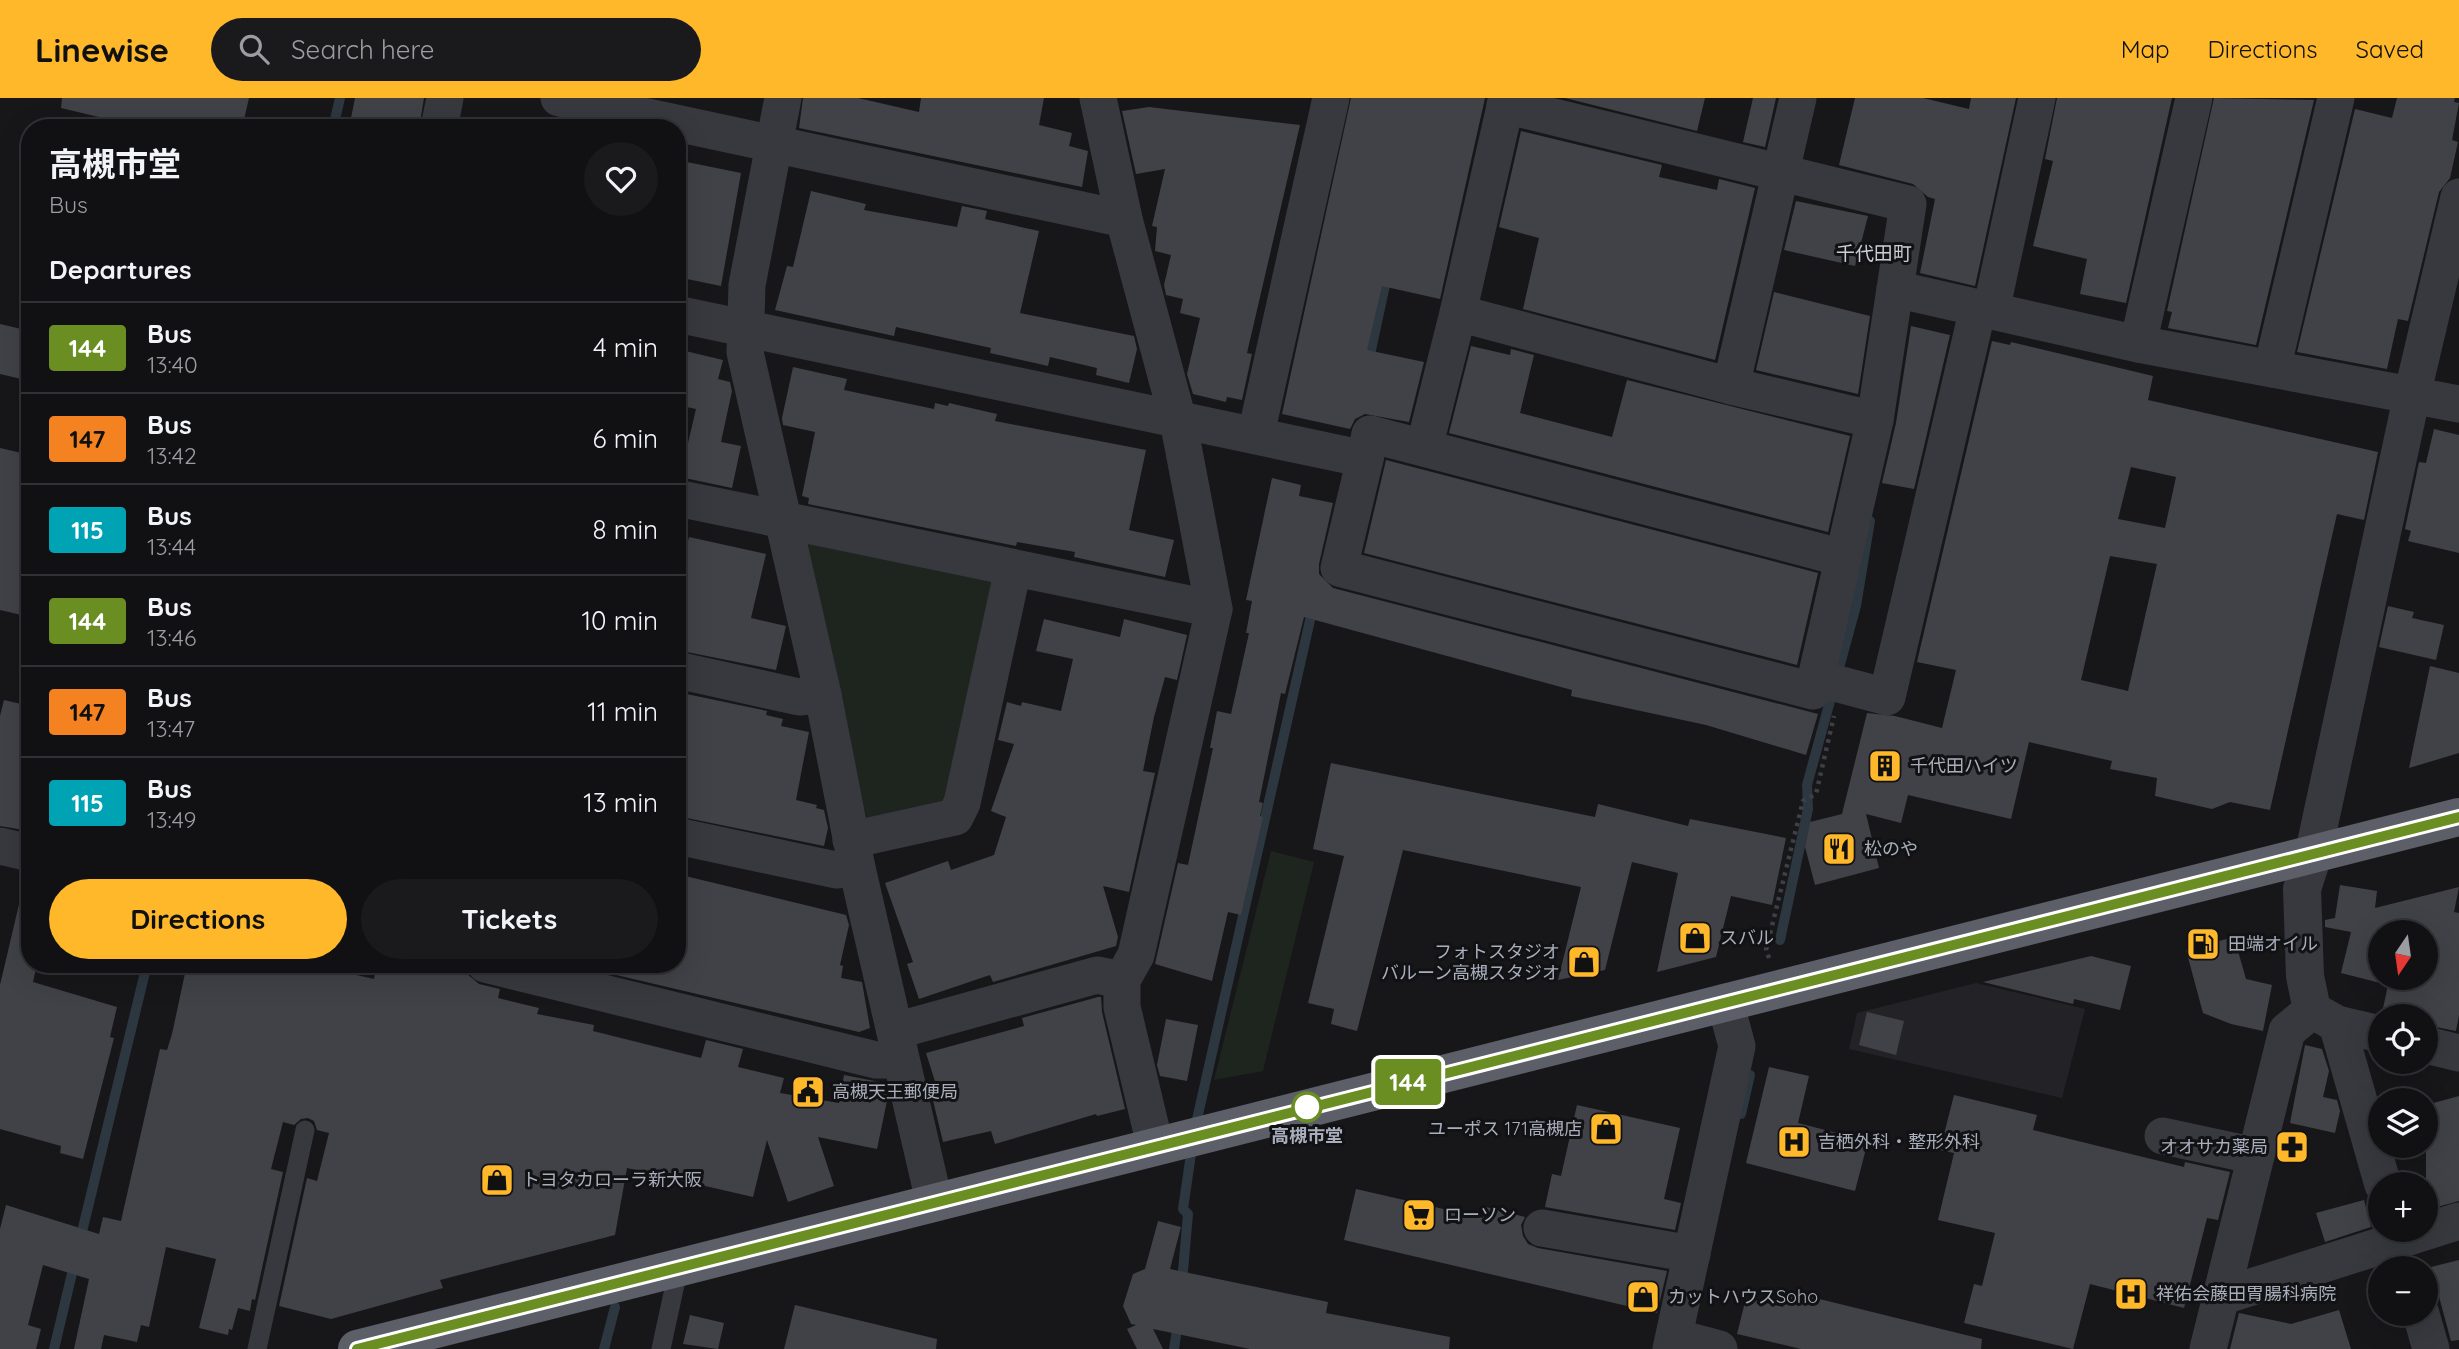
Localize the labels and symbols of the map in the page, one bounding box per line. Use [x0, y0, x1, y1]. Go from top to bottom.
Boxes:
district label: 千代田町 [1836, 241, 1912, 265]
building icon: 千代田ハイツ [1866, 747, 1904, 785]
place label: 千代田ハイツ [1910, 754, 2018, 777]
restaurant icon: 松のや [1820, 830, 1858, 868]
place label: 松のや [1864, 837, 1918, 860]
shop icon: スバル [1676, 919, 1714, 957]
north arrow [2368, 920, 2438, 990]
fuel station icon: 田端オイル [2184, 925, 2222, 963]
place label: スバル [1720, 926, 1774, 949]
place label: 田端オイル [2228, 932, 2318, 955]
place label: フォトスタジオ バルーン高槻スタジオ [1381, 940, 1560, 984]
shop icon: フォトスタジオ バルーン高槻スタジオ [1565, 943, 1603, 981]
line badge: 144 [1368, 1059, 1448, 1105]
public building icon: 高槻天王郵便局 [789, 1073, 827, 1111]
place label: 高槻天王郵便局 [832, 1080, 958, 1103]
marker: 高槻市堂 [1292, 1092, 1322, 1122]
shop icon: ユーポス 171高槻店 [1587, 1110, 1625, 1148]
place label: ユーポス 171高槻店 [1428, 1117, 1582, 1140]
hospital icon: 吉栖外科・整形外科 [1775, 1123, 1813, 1161]
place label: 高槻市堂 [1271, 1124, 1343, 1147]
pharmacy icon: オオサカ薬局 [2273, 1128, 2311, 1166]
place label: 吉栖外科・整形外科 [1818, 1130, 1980, 1153]
place label: オオサカ薬局 [2160, 1135, 2268, 1158]
shop icon: トヨタカローラ新大阪 [478, 1161, 516, 1199]
place label: トヨタカローラ新大阪 [522, 1168, 702, 1191]
supermarket icon: ローソン [1400, 1196, 1438, 1234]
place label: ローソン [1444, 1203, 1516, 1226]
hospital icon: 祥佑会藤田胃腸科病院 [2112, 1275, 2150, 1313]
shop icon: カットハウスSoho [1624, 1278, 1662, 1316]
place label: 祥佑会藤田胃腸科病院 [2156, 1282, 2336, 1305]
place label: カットハウスSoho [1668, 1285, 1818, 1308]

